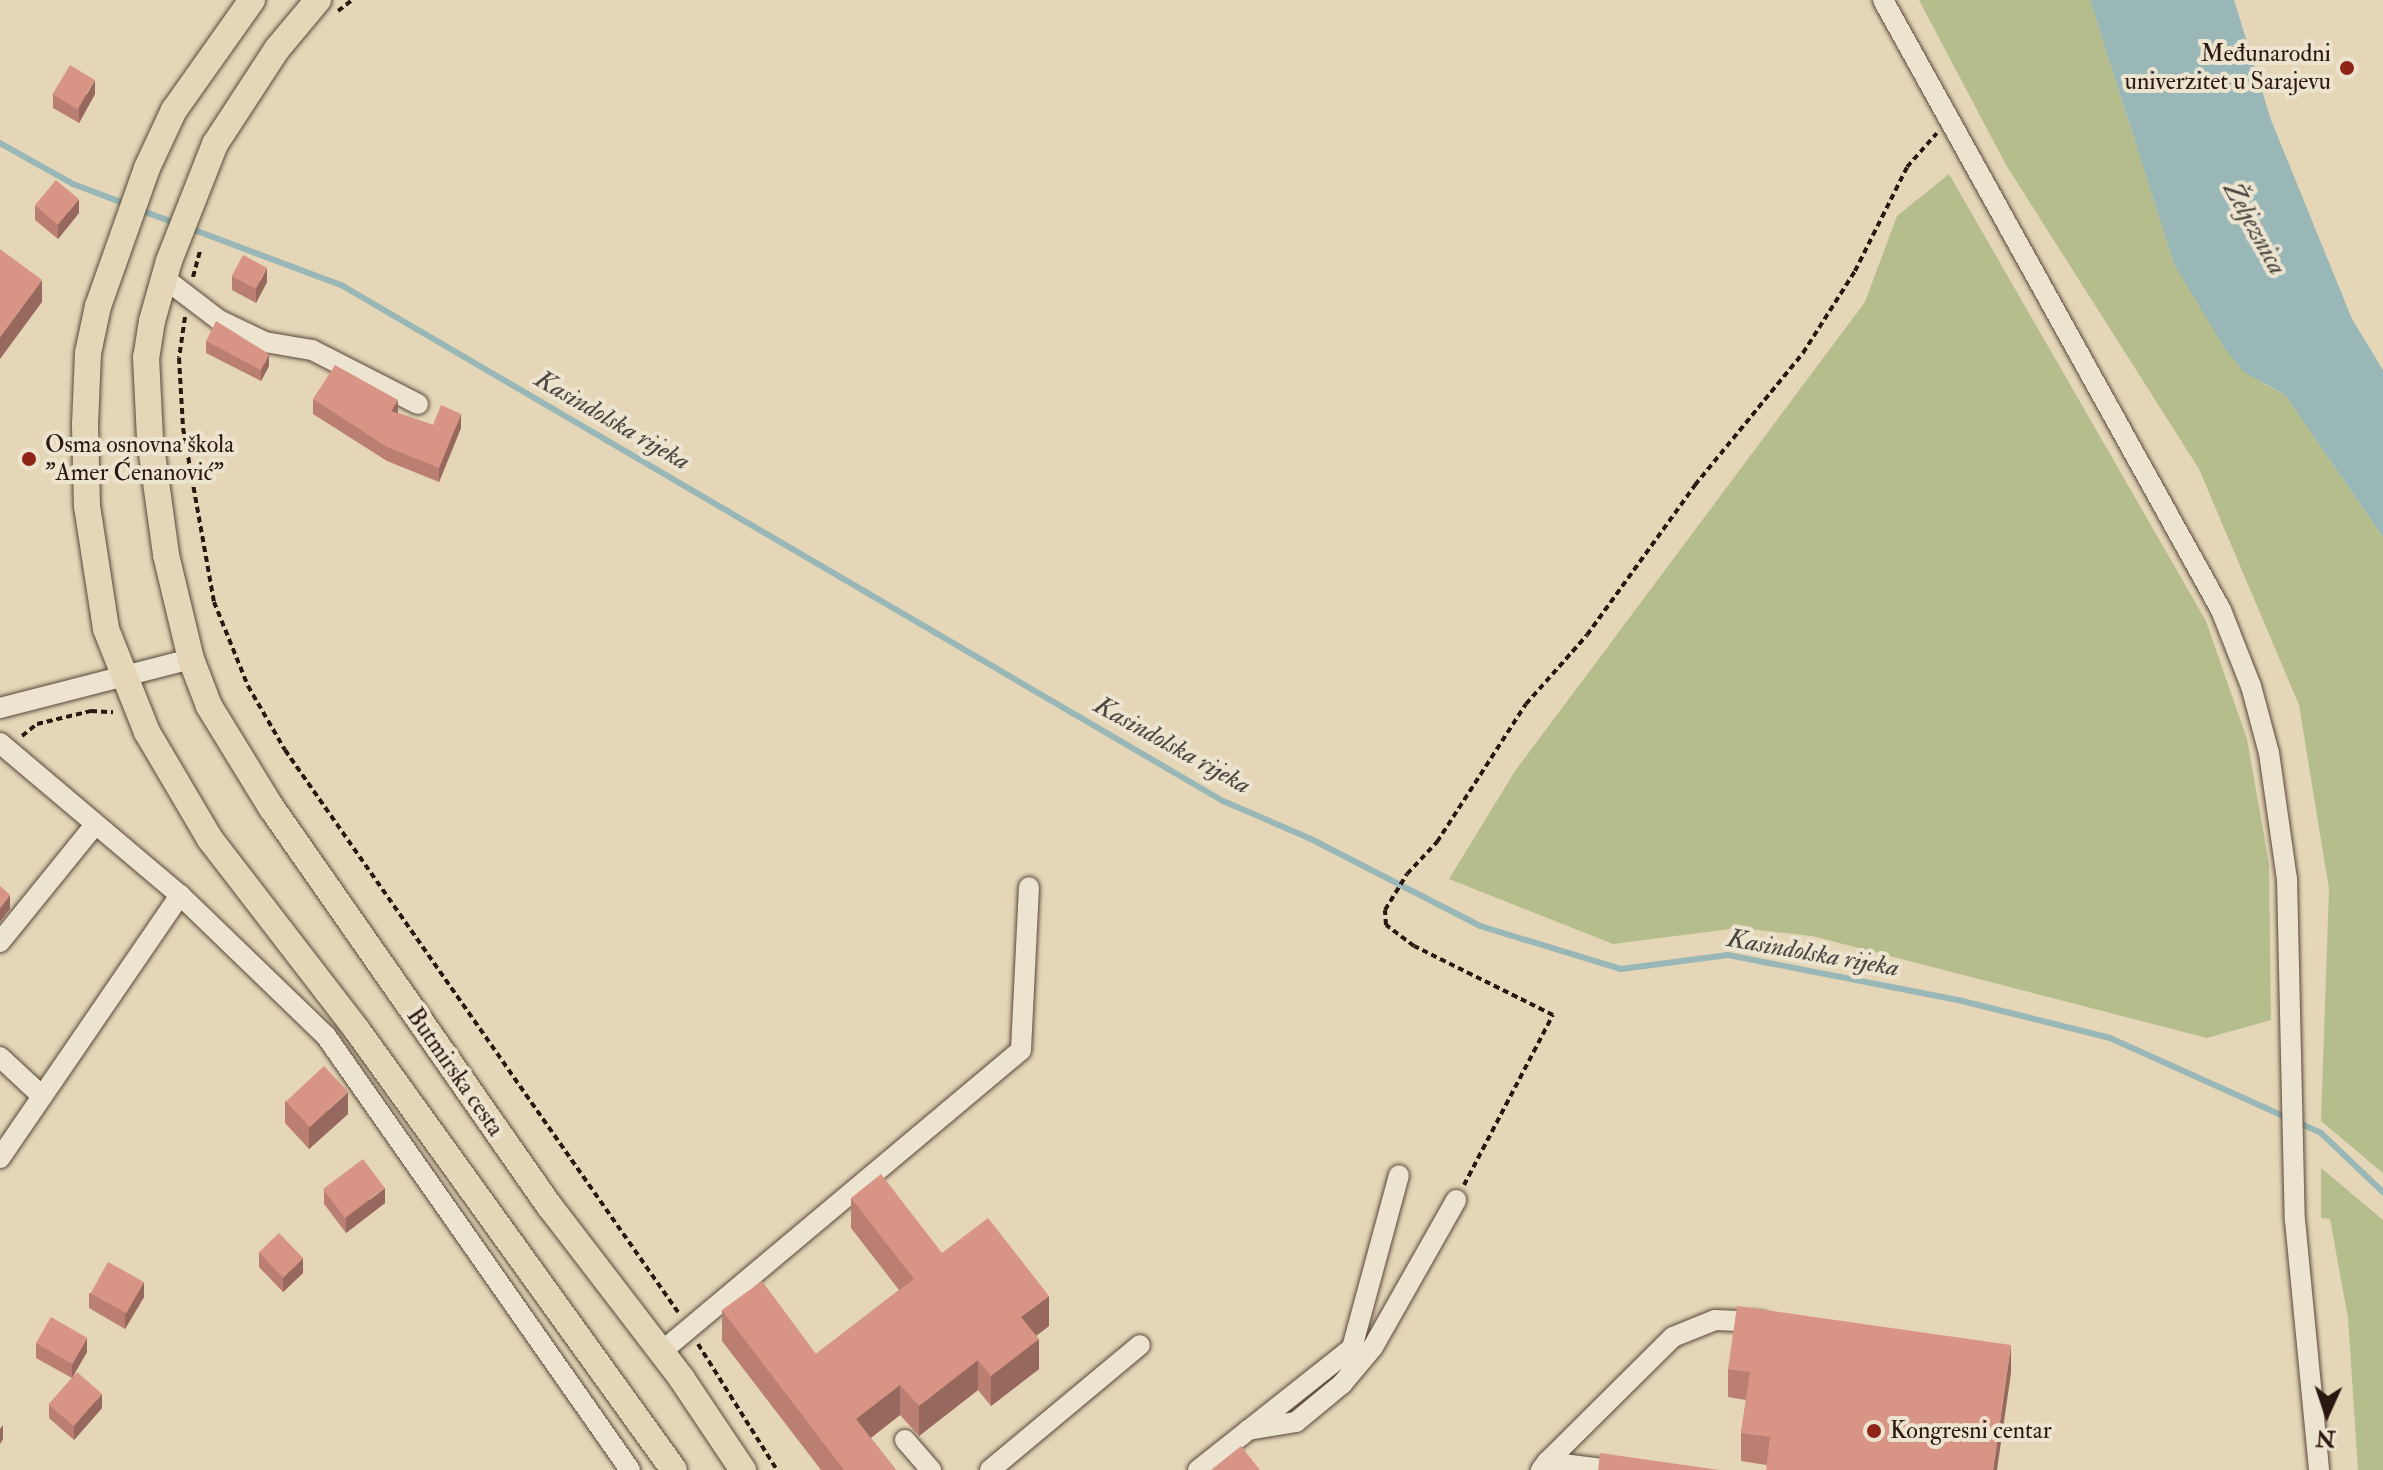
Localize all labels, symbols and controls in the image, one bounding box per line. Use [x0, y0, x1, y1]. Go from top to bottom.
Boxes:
place label: Međunarodni univerzitet u Sarajevu [2124, 40, 2331, 96]
marker: Međunarodni univerzitet u Sarajevu [2338, 59, 2356, 77]
water label: Željeznica [2216, 177, 2292, 281]
water label: Kasindolska rijeka [529, 364, 695, 478]
place label: Osma osnovna škola "Amer Ćenanović" [45, 431, 234, 487]
marker: Osma osnovna škola "Amer Ćenanović" [20, 450, 38, 468]
water label: Kasindolska rijeka [1088, 690, 1256, 802]
water label: Kasindolska rijeka [1725, 924, 1901, 984]
street label: Butmirska cesta [400, 1002, 510, 1142]
north arrow [2287, 1374, 2367, 1454]
place label: Kongresni centar [1890, 1417, 2052, 1445]
marker: Kongresni centar [1865, 1422, 1883, 1440]
text: N [2315, 1423, 2336, 1452]

